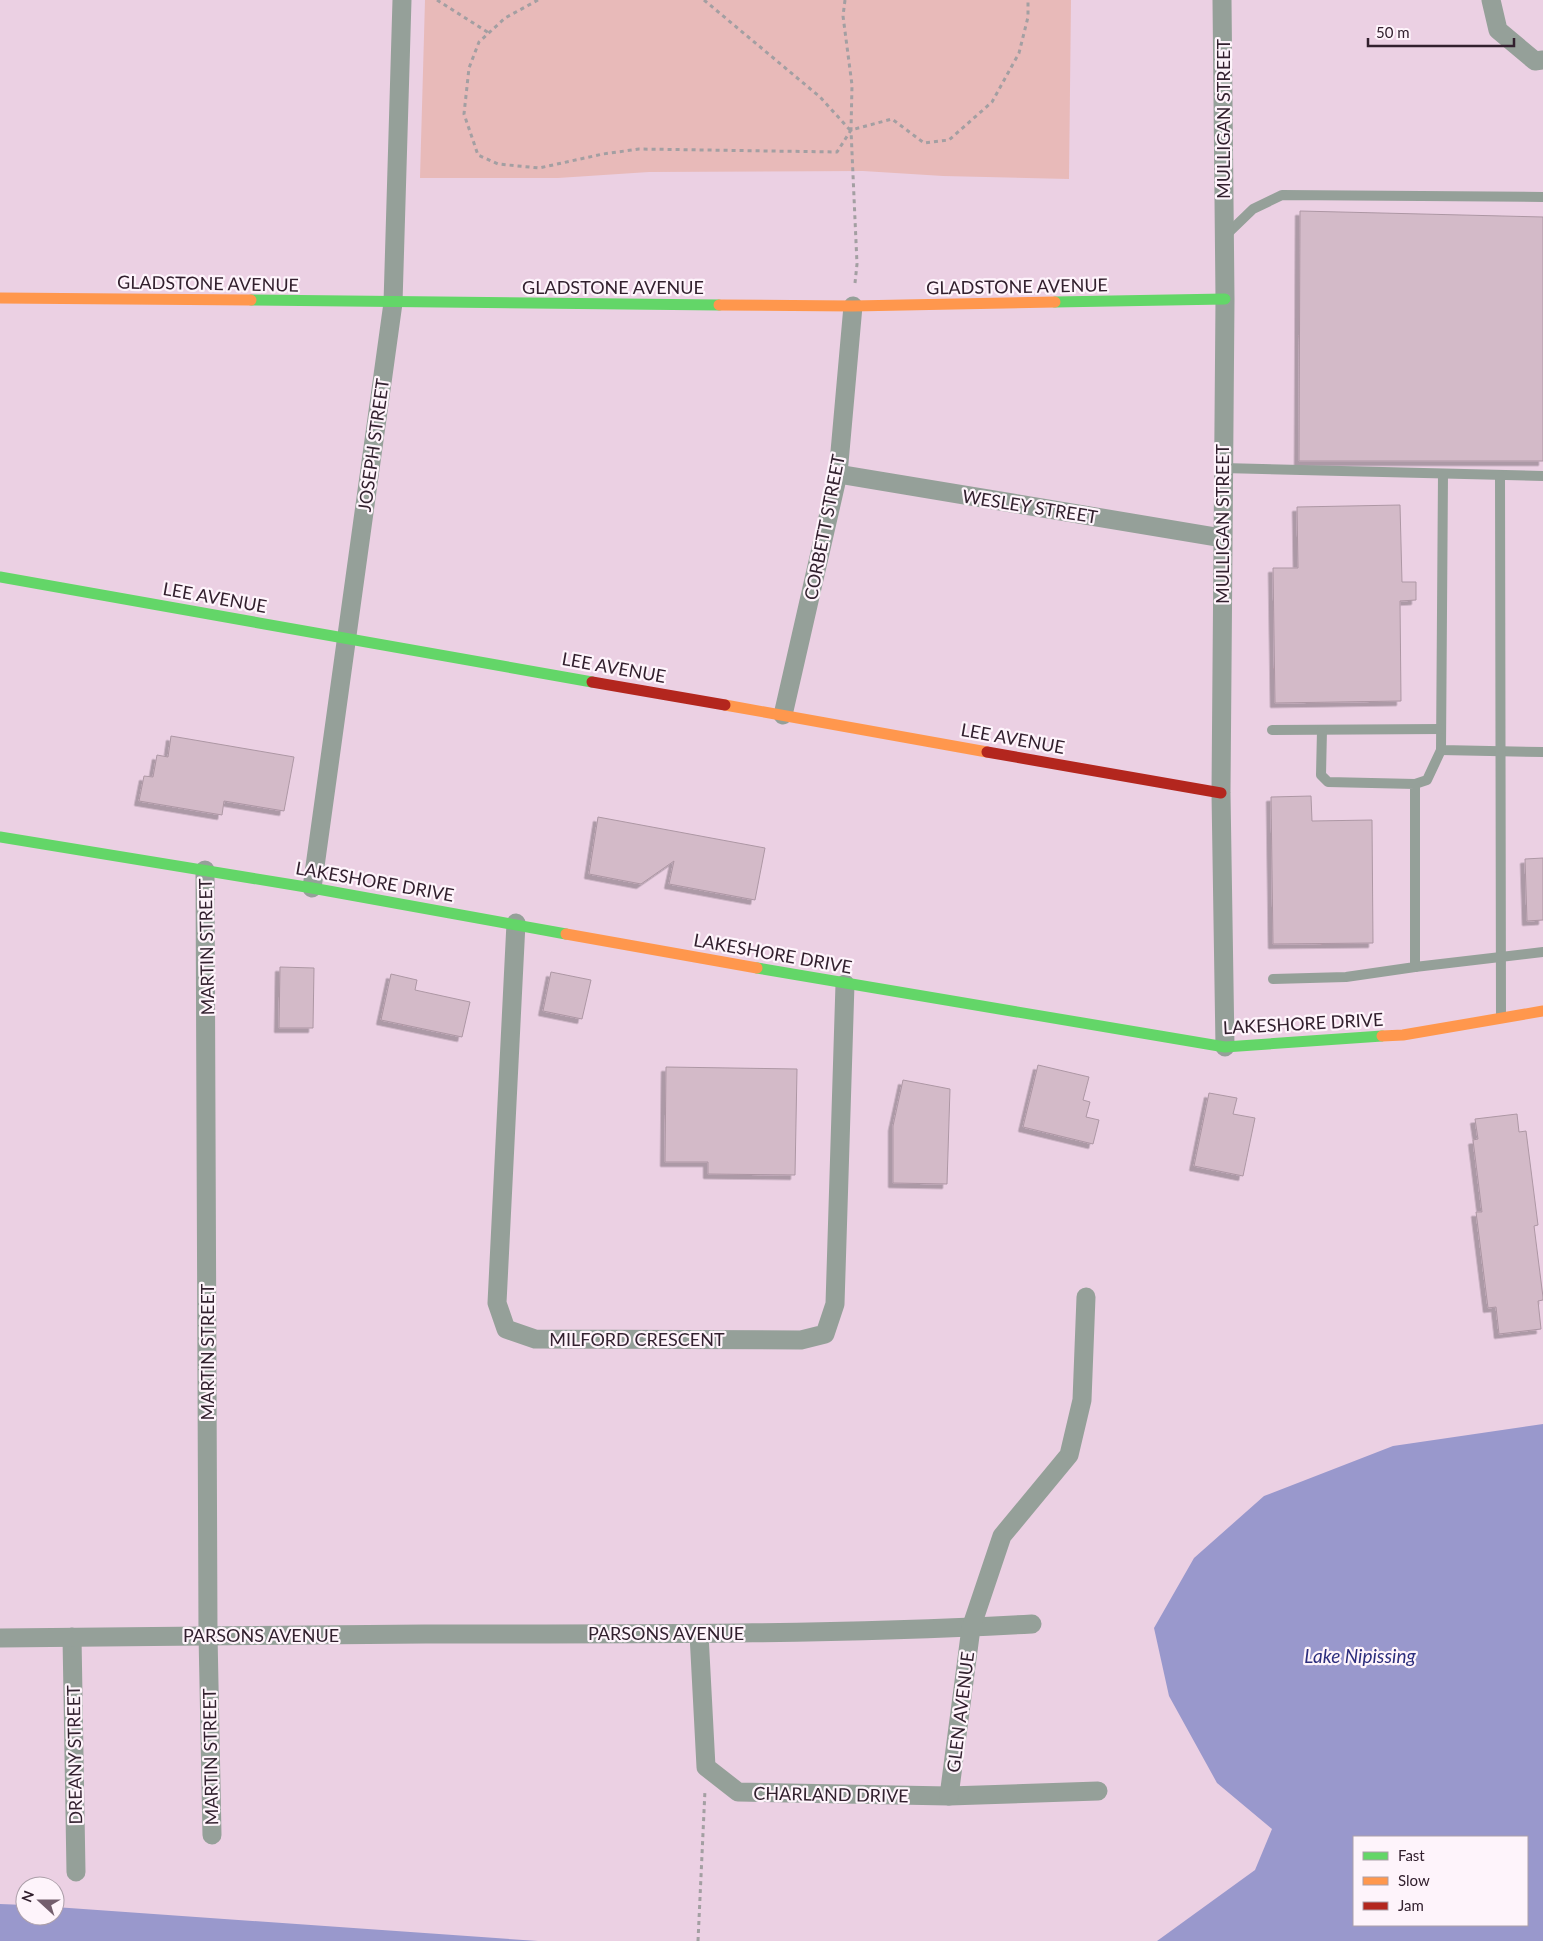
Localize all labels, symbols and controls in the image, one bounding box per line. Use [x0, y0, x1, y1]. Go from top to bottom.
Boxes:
scale bar [1368, 15, 1514, 47]
text: 50 m [1376, 23, 1410, 41]
street label: MULLIGAN STREET [1212, 39, 1234, 199]
street label: GLADSTONE AVENUE [117, 270, 299, 296]
street label: GLADSTONE AVENUE [926, 273, 1108, 299]
street label: GLADSTONE AVENUE [522, 276, 704, 298]
street label: JOSEPH STREET [353, 377, 393, 513]
street label: MULLIGAN STREET [1211, 444, 1233, 604]
street label: CORBETT STREET [799, 452, 849, 602]
street label: WESLEY STREET [961, 484, 1100, 528]
street label: LEE AVENUE [161, 577, 269, 617]
street label: LEE AVENUE [560, 647, 668, 687]
street label: LEE AVENUE [959, 718, 1067, 758]
street label: LAKESHORE DRIVE [294, 856, 456, 906]
street label: MARTIN STREET [194, 878, 218, 1016]
street label: LAKESHORE DRIVE [692, 928, 854, 978]
street label: LAKESHORE DRIVE [1222, 1008, 1384, 1038]
street label: MARTIN STREET [196, 1283, 218, 1420]
street label: MILFORD CRESCENT [549, 1328, 725, 1350]
street label: PARSONS AVENUE [588, 1622, 744, 1644]
street label: PARSONS AVENUE [183, 1624, 339, 1646]
water label: Lake Nipissing [1304, 1644, 1417, 1667]
street label: GLEN AVENUE [942, 1650, 978, 1774]
street label: DREANY STREET [62, 1685, 86, 1825]
street label: MARTIN STREET [198, 1688, 222, 1826]
street label: CHARLAND DRIVE [753, 1782, 909, 1806]
legend [1353, 1836, 1528, 1926]
text: Fast [1398, 1846, 1425, 1864]
text: Slow [1398, 1871, 1430, 1889]
north arrow [15, 1876, 65, 1926]
text: N [18, 1888, 37, 1904]
text: Jam [1398, 1896, 1424, 1914]

